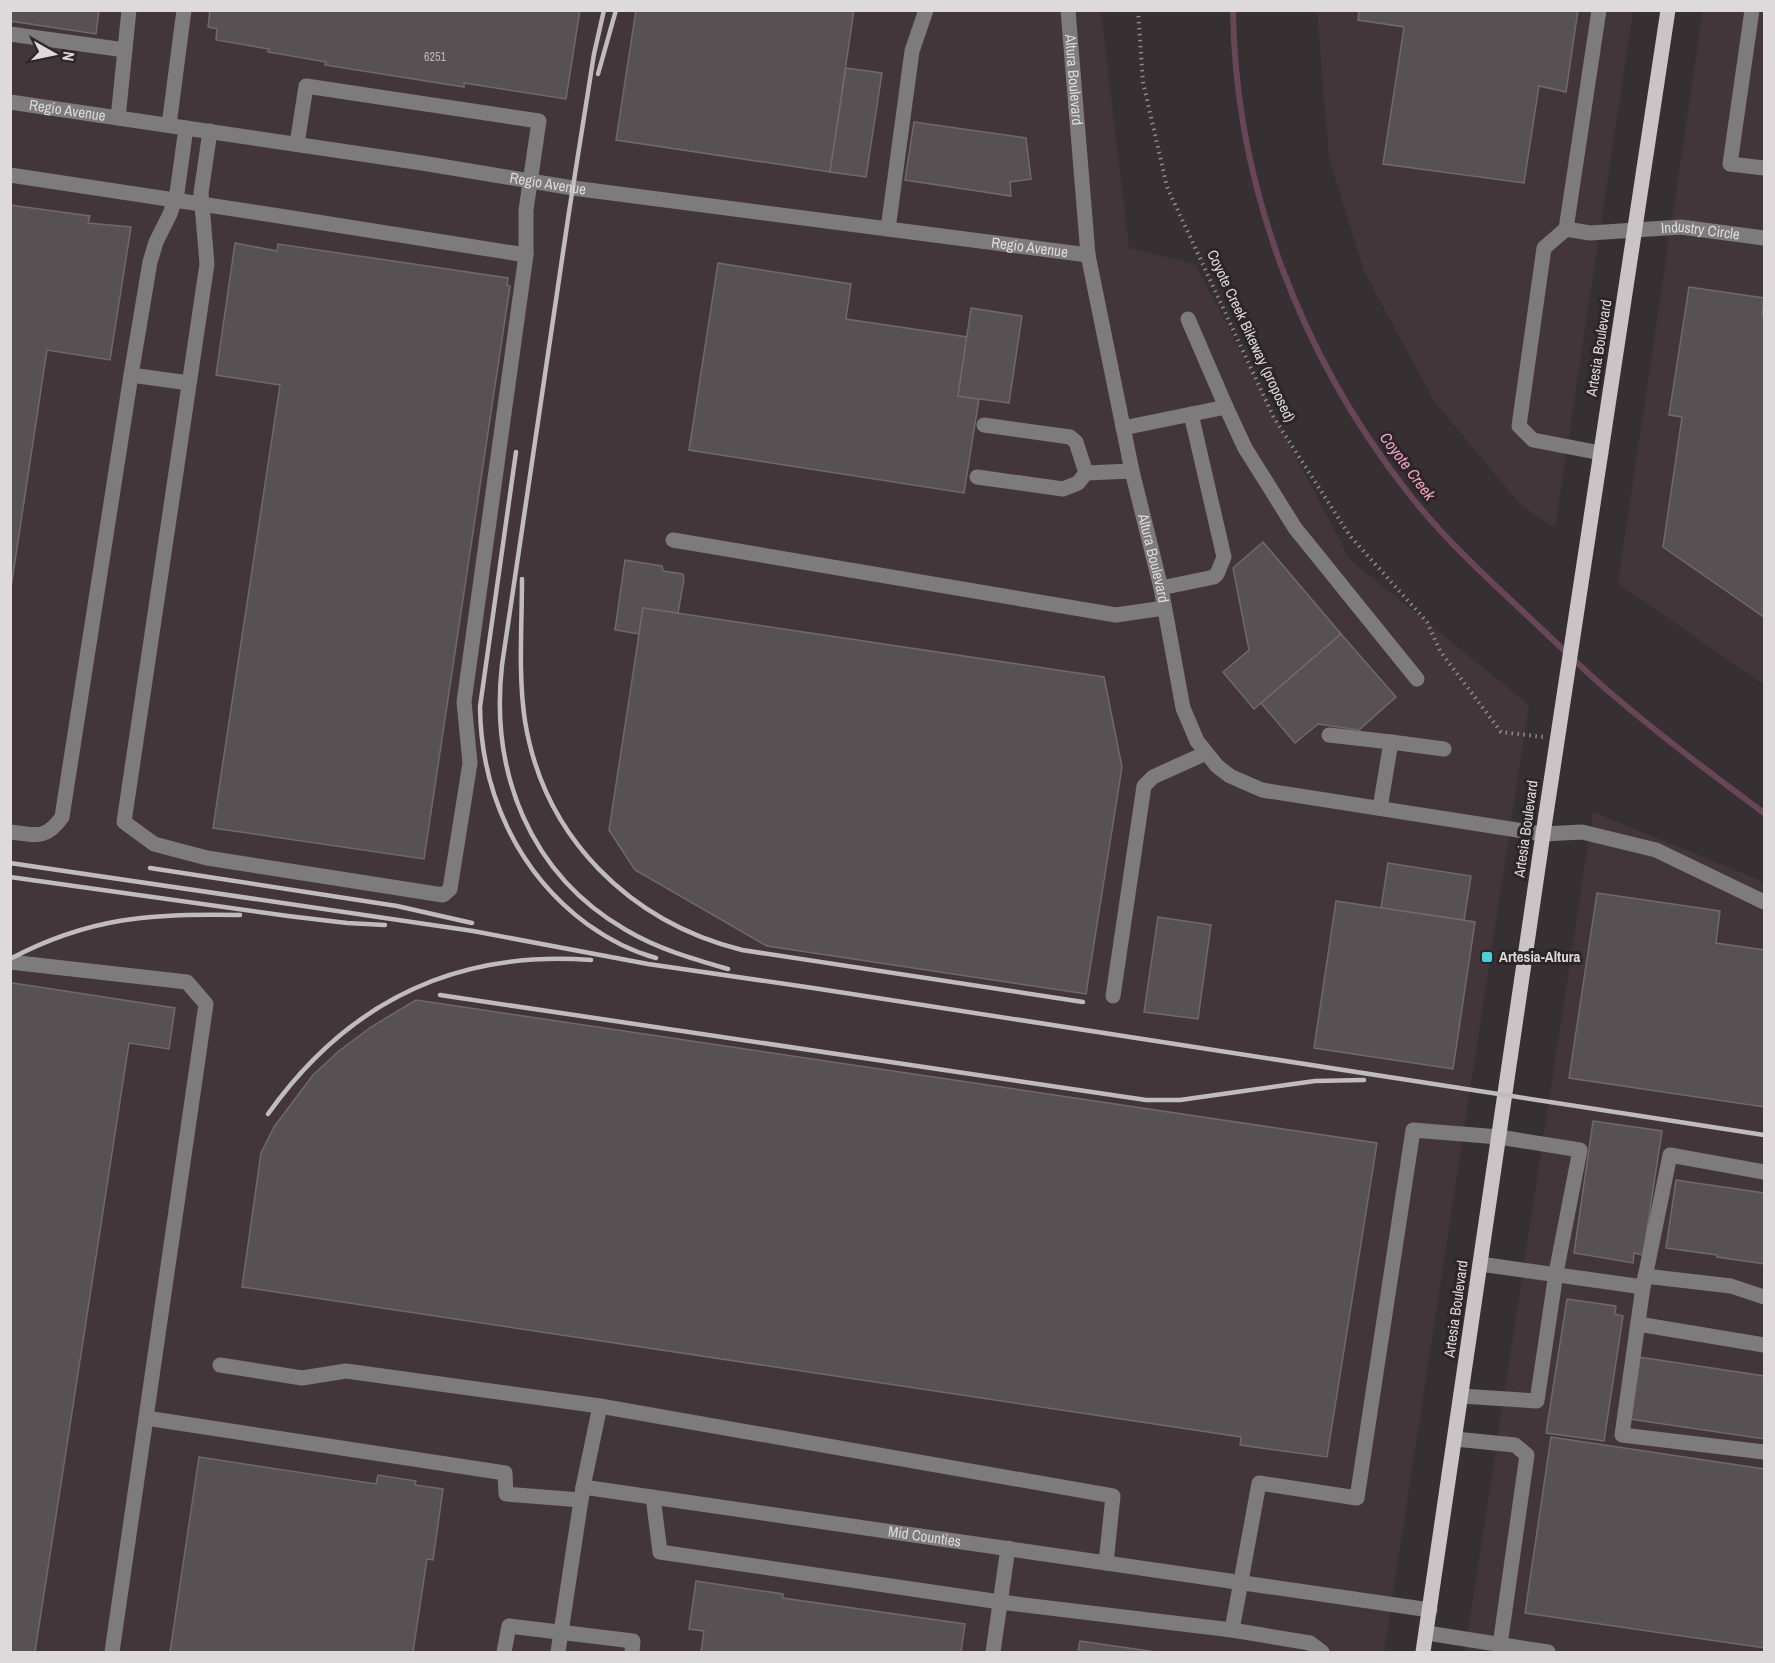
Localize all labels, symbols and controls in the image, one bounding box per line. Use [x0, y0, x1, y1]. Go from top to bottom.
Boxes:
north arrow [24, 24, 84, 84]
street label: Altura Boulevard [1060, 33, 1088, 126]
house number: 6251 [424, 49, 446, 65]
text: N [57, 50, 80, 63]
street label: Regio Avenue [28, 94, 107, 126]
street label: Regio Avenue [508, 167, 587, 200]
street label: Industry Circle [1660, 216, 1741, 245]
street label: Regio Avenue [990, 232, 1069, 262]
street label: Coyote Creek Bikeway (proposed) [1202, 246, 1301, 425]
street label: Artesia Boulevard [1580, 298, 1617, 399]
water label: Coyote Creek [1375, 427, 1441, 505]
street label: Altura Boulevard [1133, 510, 1174, 604]
street label: Artesia Boulevard [1508, 779, 1543, 880]
place label: Artesia-Altura [1499, 946, 1580, 967]
marker: Artesia-Altura [1480, 950, 1494, 964]
street label: Artesia Boulevard [1438, 1259, 1473, 1360]
street label: Mid Counties [887, 1520, 962, 1552]

